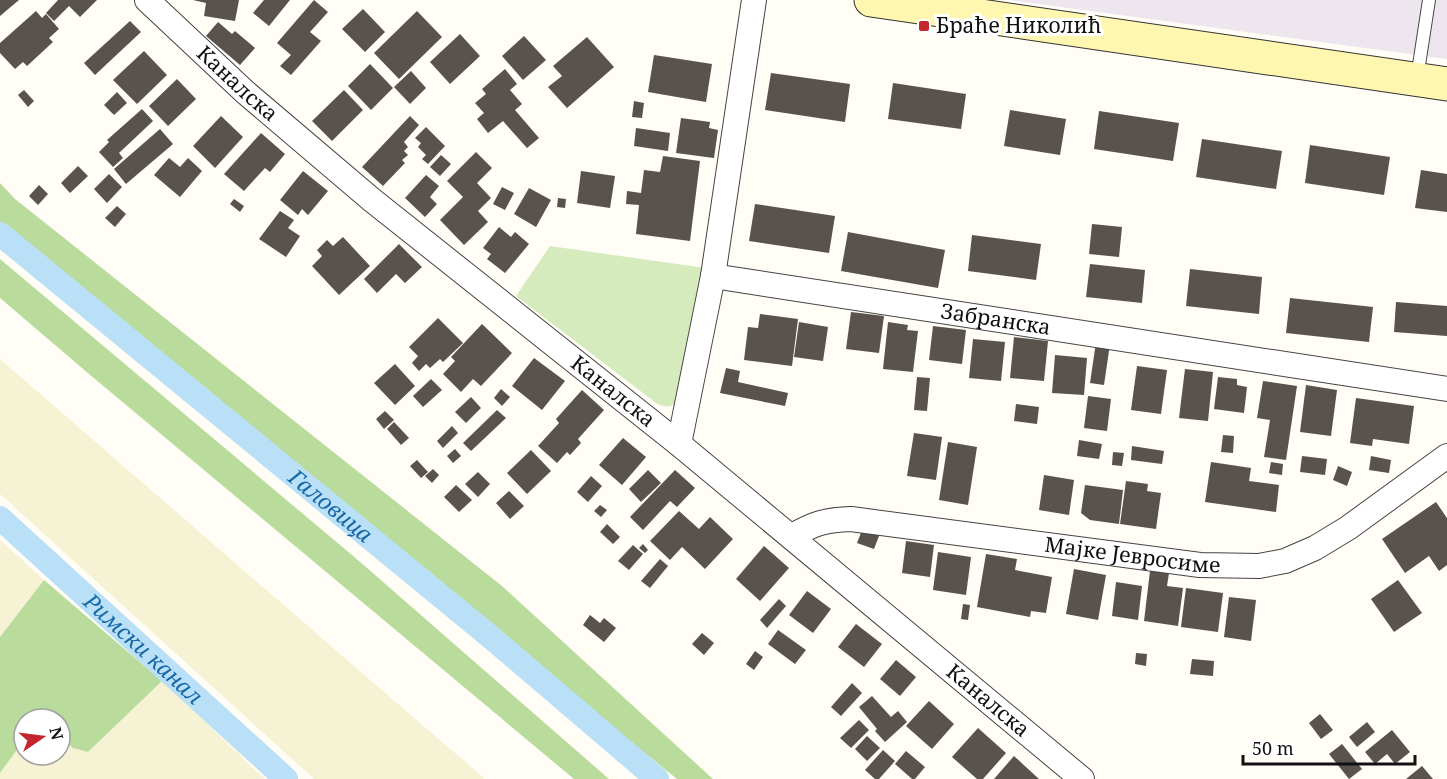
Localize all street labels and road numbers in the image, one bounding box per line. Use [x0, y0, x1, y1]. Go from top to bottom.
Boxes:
street label: Каналска [191, 39, 284, 127]
street label: Забранска [939, 296, 1053, 341]
street label: Каналска [566, 349, 662, 433]
street label: Мајке Јевросиме [1043, 530, 1221, 578]
street label: Каналска [941, 657, 1036, 743]

